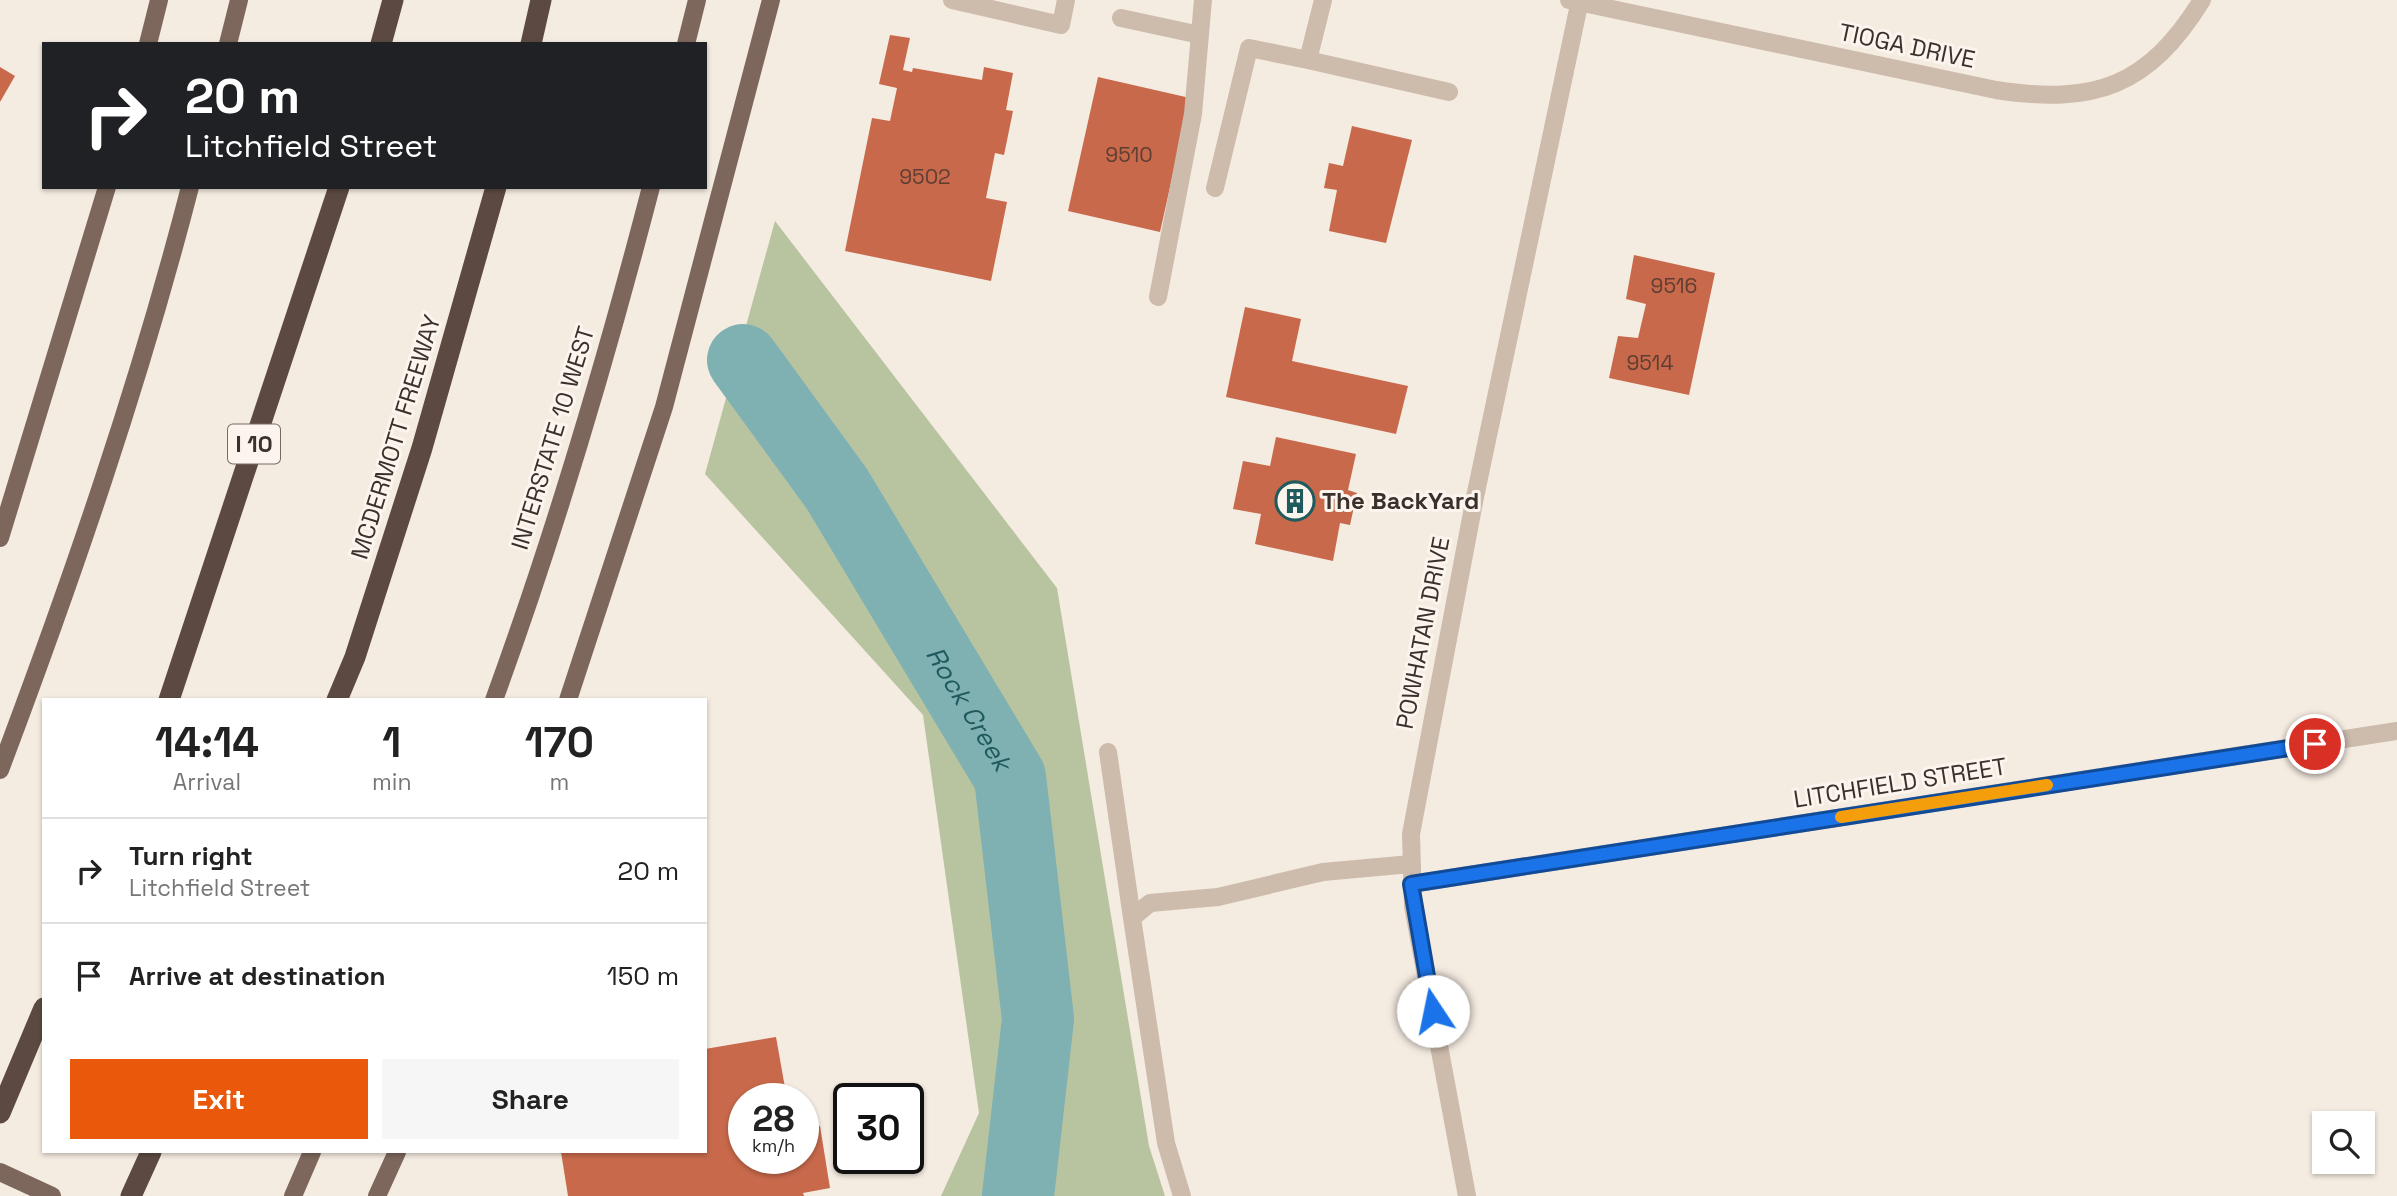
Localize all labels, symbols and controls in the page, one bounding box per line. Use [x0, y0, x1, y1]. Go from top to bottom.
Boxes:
street label: TIOGA DRIVE [1836, 16, 1978, 75]
text: 20 m [185, 65, 300, 127]
icon: right [70, 70, 161, 161]
text: Litchfield Street [185, 126, 437, 166]
house number: 9510 [1105, 141, 1153, 168]
house number: 9502 [899, 163, 951, 190]
house number: 9516 [1651, 272, 1697, 299]
street label: MCDERMOTT FREEWAY [344, 311, 448, 563]
street label: INTERSTATE 10 WEST [504, 322, 601, 553]
house number: 9514 [1626, 349, 1674, 376]
road number: I 10 [228, 424, 280, 464]
building icon: The BackYard [1274, 480, 1316, 522]
place label: The BackYard [1322, 485, 1479, 516]
street label: POWHATAN DRIVE [1389, 534, 1456, 732]
water label: Rock Creek [919, 640, 1021, 780]
pin [2285, 714, 2345, 774]
text: 14:14 [155, 716, 259, 769]
text: 1 [382, 716, 401, 769]
text: 170 [525, 716, 594, 769]
icon: arrive [2296, 725, 2334, 763]
street label: LITCHFIELD STREET [1791, 750, 2009, 815]
text: Arrival [173, 767, 241, 797]
text: min [372, 767, 412, 797]
text: m [549, 767, 569, 797]
text: Turn right [129, 839, 253, 873]
icon: right [70, 852, 108, 890]
text: 20 m [618, 854, 679, 888]
text: Litchfield Street [129, 873, 310, 903]
icon: arrive [70, 957, 108, 995]
text: Arrive at destination [129, 959, 386, 993]
text: 150 m [607, 959, 679, 993]
position arrow [1396, 974, 1470, 1048]
button: Exit [70, 1059, 368, 1139]
button: Share [382, 1059, 679, 1139]
speed limit sign: 30 [833, 1083, 924, 1174]
text: 28 [753, 1097, 794, 1141]
map controls [2312, 1111, 2375, 1174]
button: search [2312, 1111, 2375, 1174]
text: km/h [752, 1134, 795, 1157]

